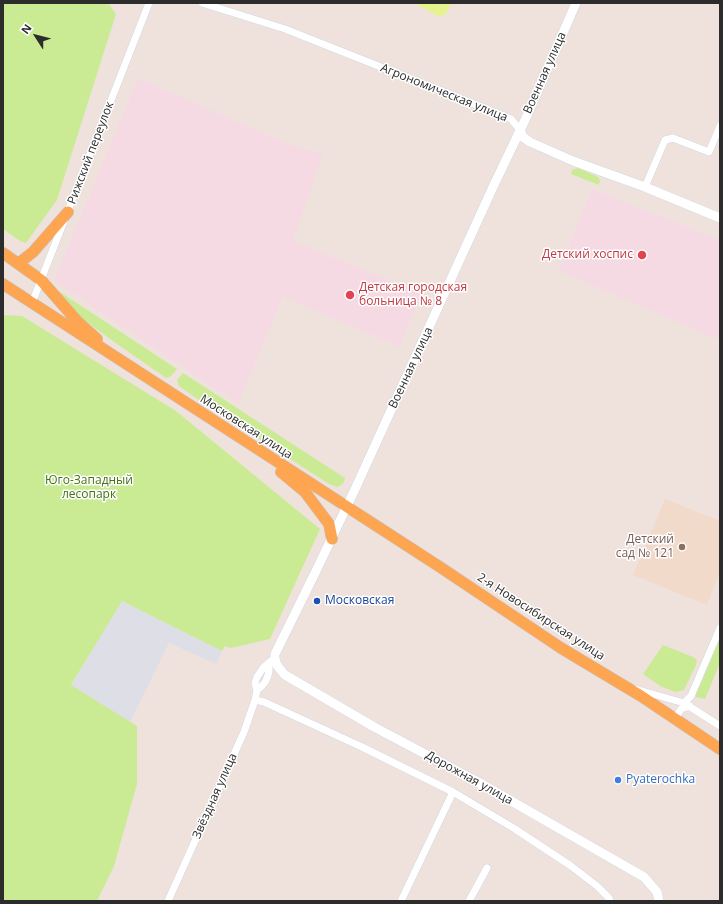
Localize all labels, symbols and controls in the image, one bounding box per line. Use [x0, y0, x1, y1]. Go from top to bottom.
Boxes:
north arrow [16, 16, 56, 56]
text: N [17, 21, 35, 37]
street label: Военная улица [521, 30, 569, 116]
street label: Агрономическая улица [378, 61, 510, 125]
street label: Рижский переулок [65, 100, 117, 206]
place label: Детский хоспис [542, 248, 633, 262]
marker: Детский хоспис [636, 249, 648, 261]
place label: Детская городская больница № 8 [359, 281, 467, 309]
marker: Детская городская больница № 8 [344, 289, 356, 301]
street label: Военная улица [386, 325, 436, 411]
street label: Московская улица [197, 392, 295, 462]
park label: Юго-Западный лесопарк [45, 474, 133, 502]
place label: Детский сад № 121 [616, 533, 674, 561]
marker: Детский сад № 121 [677, 542, 687, 552]
street label: 2-я Новосибирская улица [475, 570, 607, 664]
place label: Московская [325, 594, 394, 608]
marker: Московская [312, 596, 322, 606]
street label: Дорожная улица [423, 748, 515, 808]
street label: Звёздная улица [190, 751, 240, 841]
place label: Pyaterochka [626, 773, 695, 787]
marker: Pyaterochka [613, 775, 623, 785]

